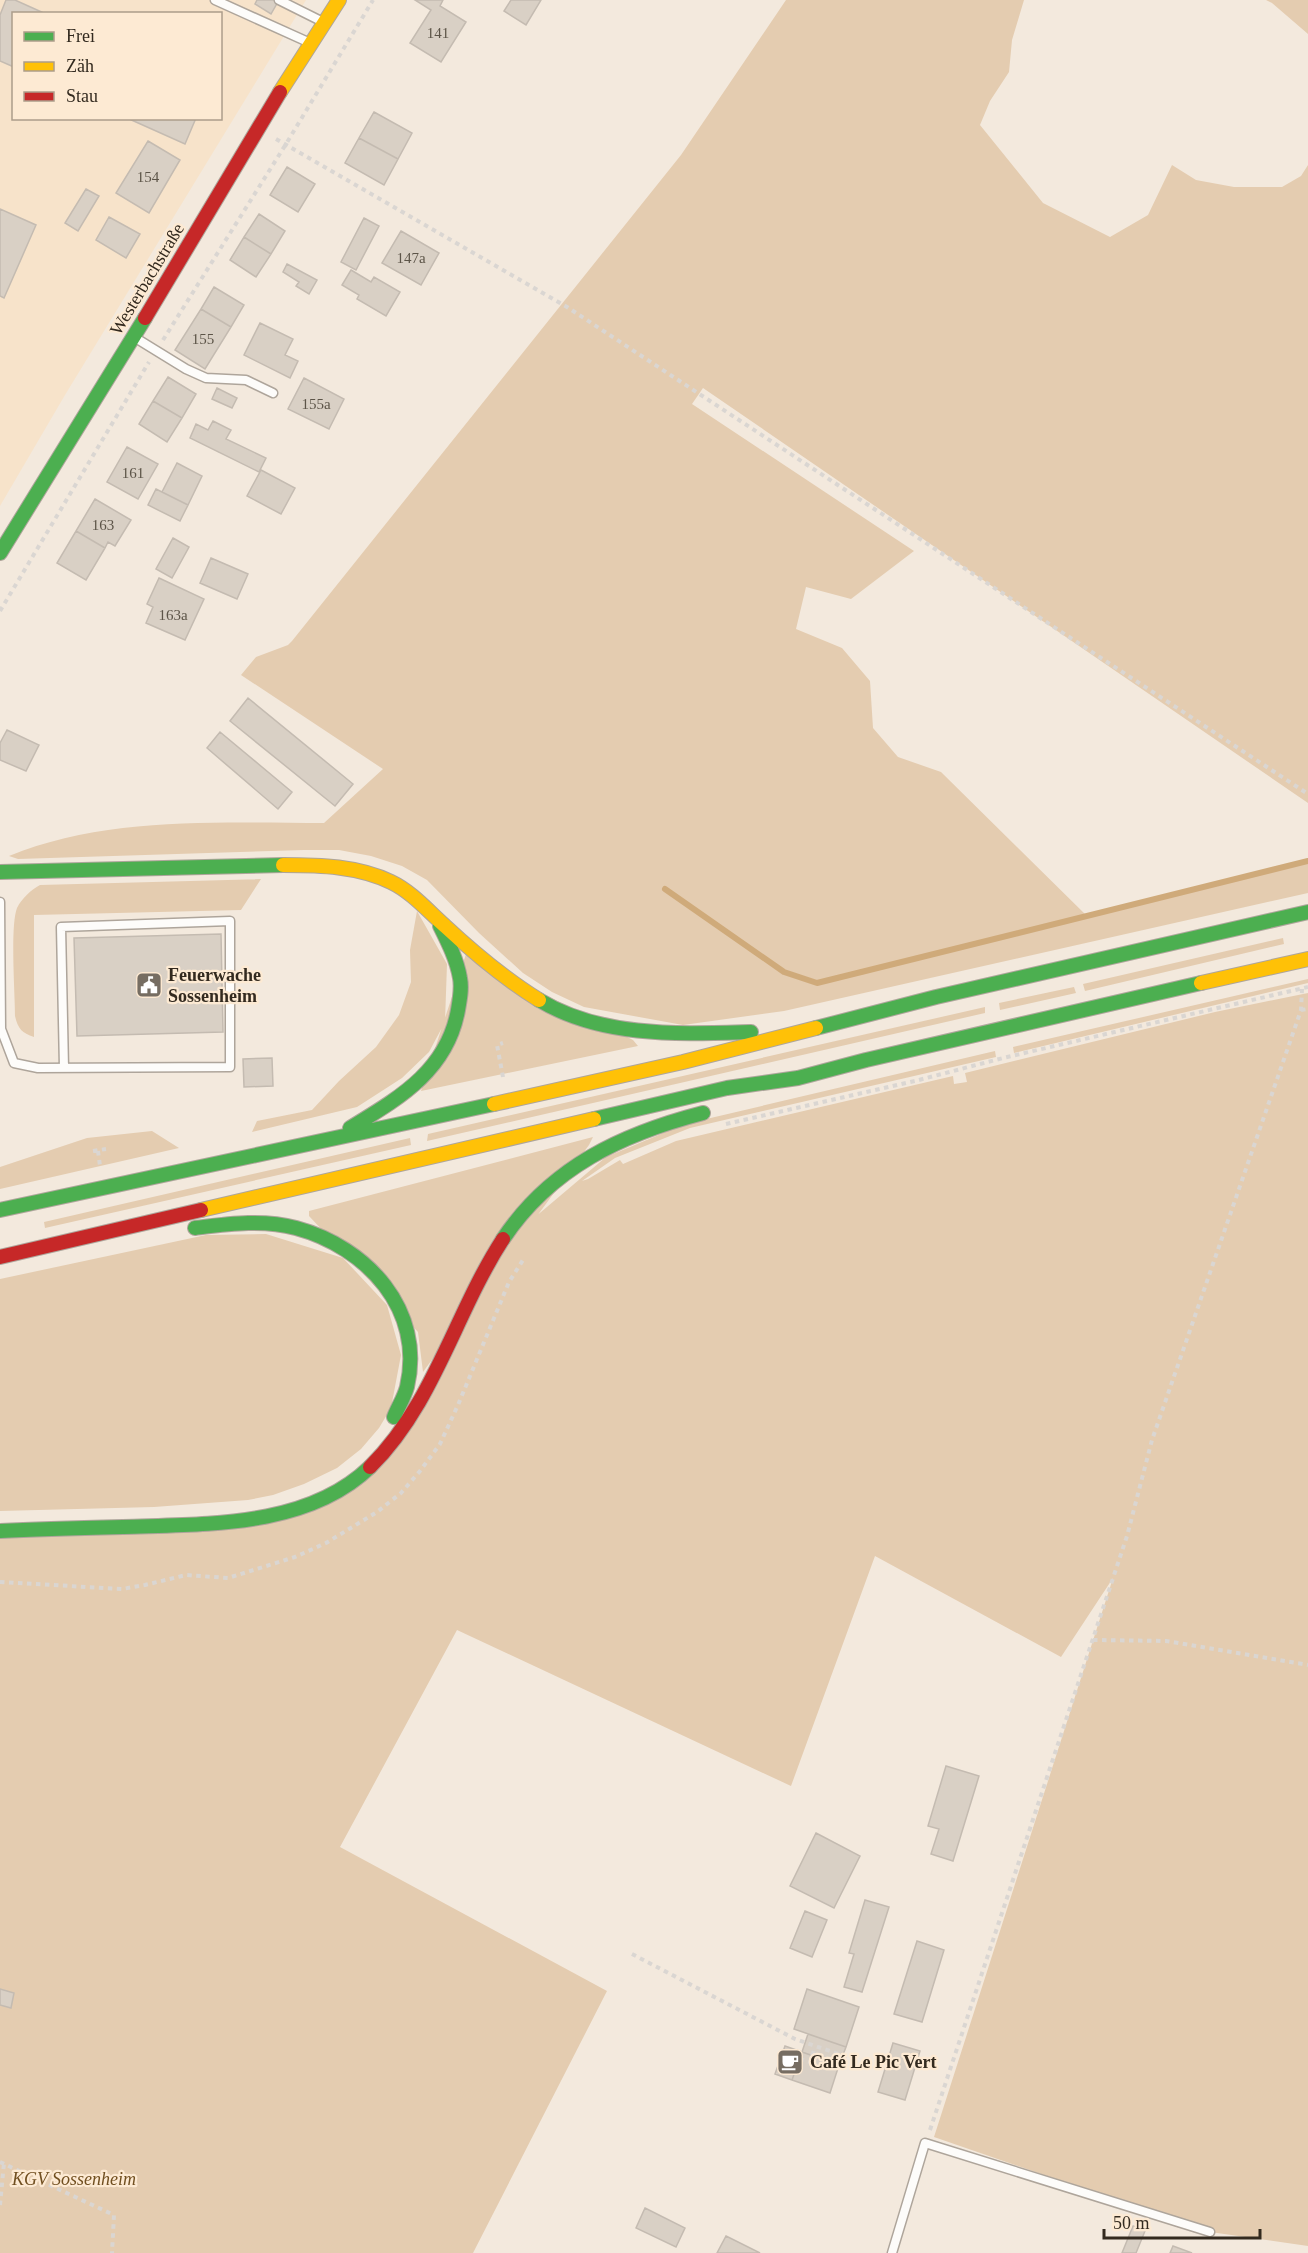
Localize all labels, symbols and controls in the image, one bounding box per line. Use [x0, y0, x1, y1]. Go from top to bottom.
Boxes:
legend [12, 12, 222, 120]
house number: 141 [427, 25, 449, 41]
text: Frei [66, 26, 95, 46]
text: Zäh [66, 56, 94, 76]
text: Stau [66, 86, 98, 106]
house number: 154 [137, 169, 160, 185]
street label: Westerbachstraße [106, 220, 188, 338]
house number: 147a [396, 250, 426, 266]
house number: 155 [192, 331, 214, 347]
house number: 155a [301, 396, 331, 412]
house number: 161 [122, 465, 144, 481]
house number: 163 [92, 517, 114, 533]
house number: 163a [158, 607, 188, 623]
place label: Feuerwache Sossenheim [168, 965, 261, 1006]
public building icon: Feuerwache Sossenheim [134, 970, 164, 1000]
cafe icon: Café Le Pic Vert [775, 2047, 805, 2077]
place label: Café Le Pic Vert [810, 2052, 936, 2072]
park label: KGV Sossenheim [11, 2169, 136, 2189]
scale bar [1104, 2202, 1260, 2240]
text: 50 m [1113, 2213, 1150, 2233]

